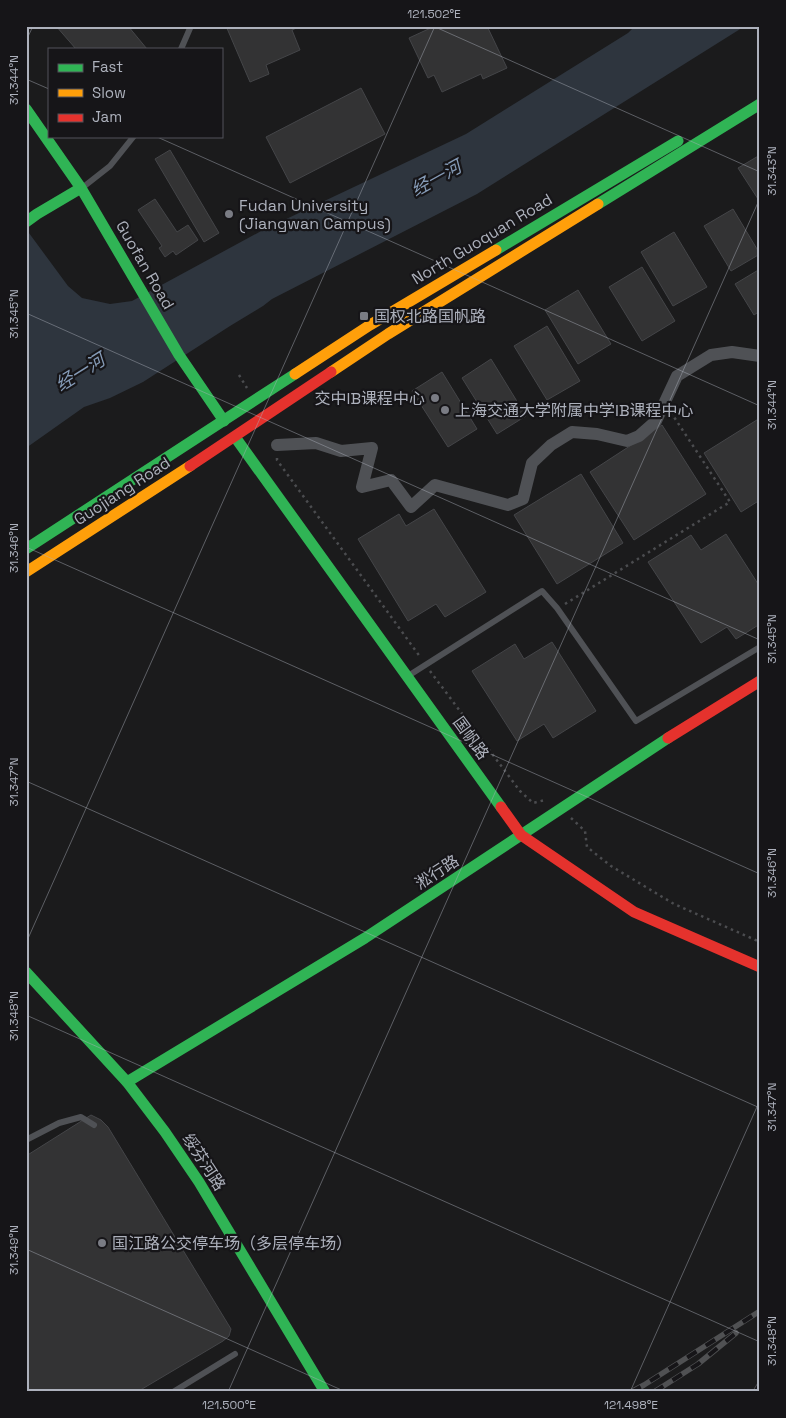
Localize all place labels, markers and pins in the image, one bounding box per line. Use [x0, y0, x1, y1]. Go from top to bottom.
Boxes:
place label: Fudan University (Jiangwan Campus) [239, 195, 391, 234]
marker: Fudan University (Jiangwan Campus) [223, 208, 235, 220]
place label: 国权北路国帆路 [374, 306, 486, 327]
marker: 国权北路国帆路 [358, 310, 370, 322]
place label: 交中IB课程中心 [315, 388, 425, 409]
marker: 交中IB课程中心 [429, 392, 441, 404]
place label: 上海交通大学附属中学IB课程中心 [455, 400, 693, 421]
marker: 上海交通大学附属中学IB课程中心 [439, 404, 451, 416]
place label: 国江路公交停车场（多层停车场） [112, 1233, 352, 1254]
marker: 国江路公交停车场（多层停车场） [96, 1237, 108, 1249]

